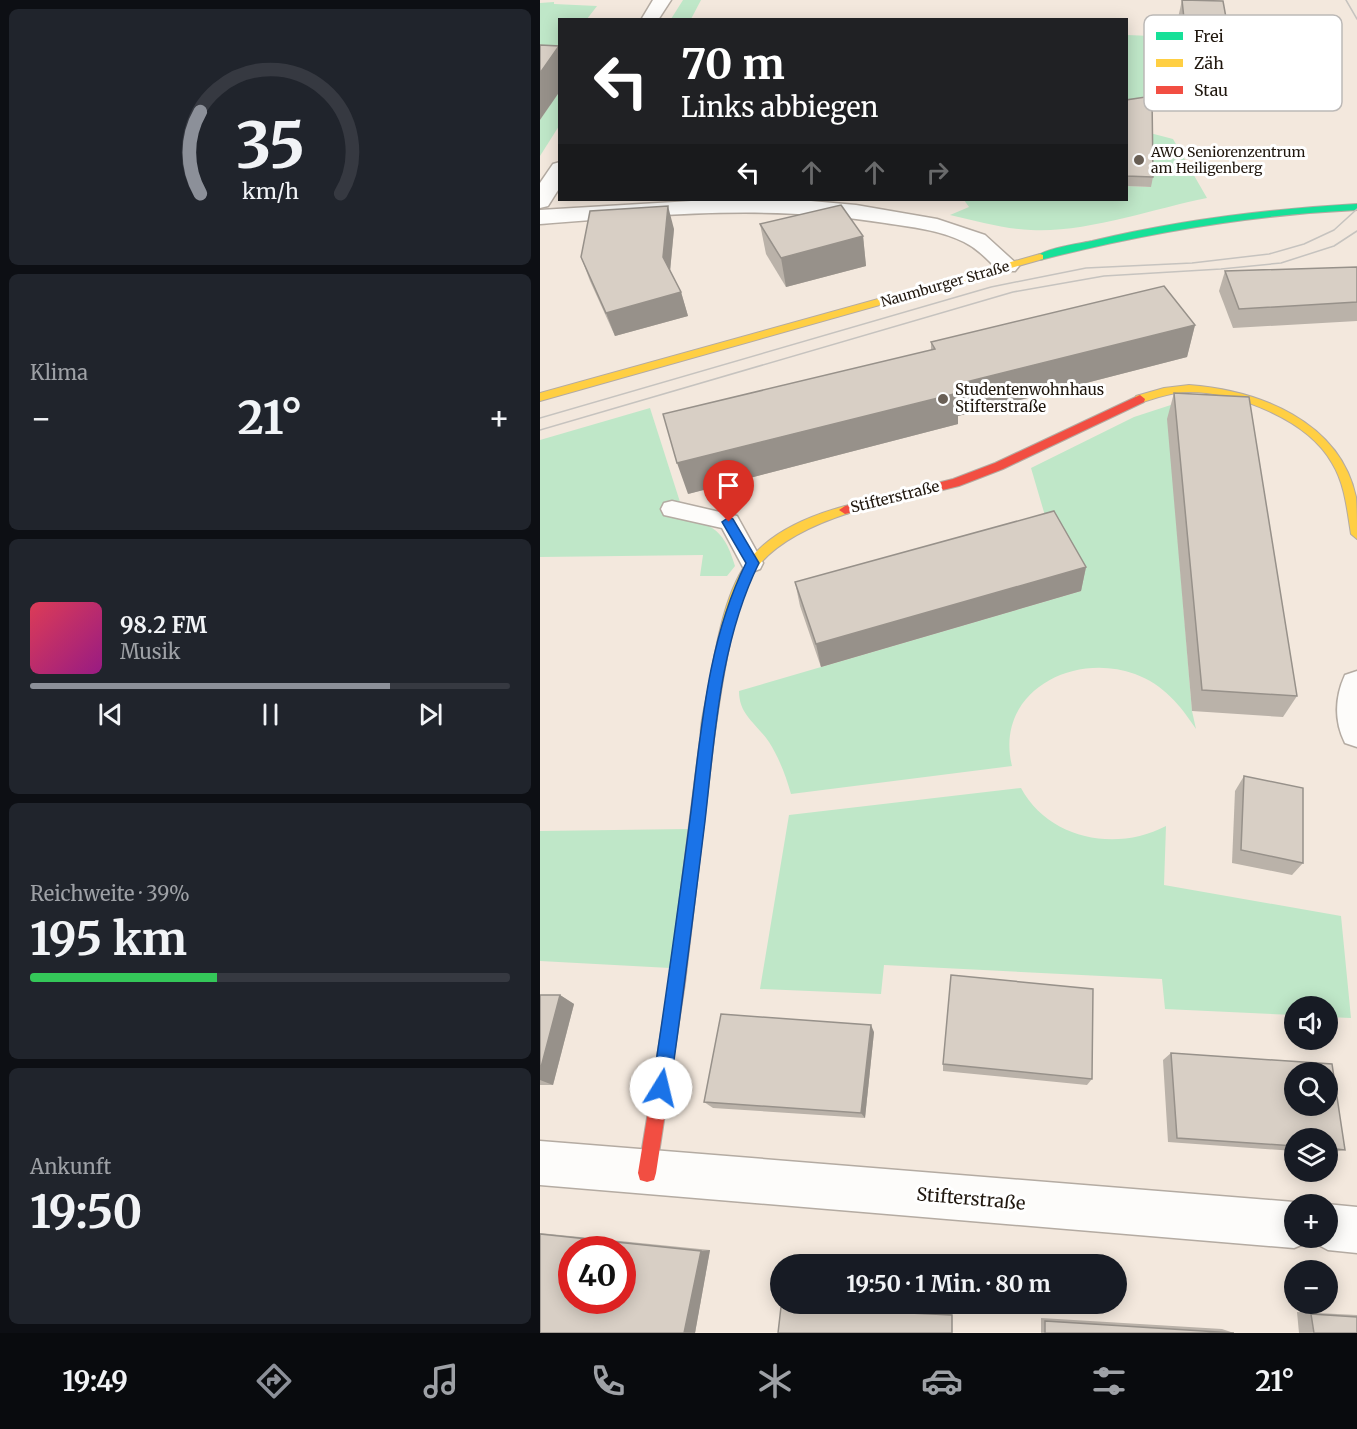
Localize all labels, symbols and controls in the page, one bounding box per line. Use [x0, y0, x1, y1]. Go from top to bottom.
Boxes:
legend [1144, 15, 1342, 111]
text: Frei [1194, 26, 1224, 46]
text: 70 m [681, 38, 785, 90]
icon: left [582, 42, 660, 120]
text: Zäh [1194, 53, 1224, 73]
text: Stau [1194, 80, 1228, 100]
text: Links abbiegen [681, 90, 878, 124]
text: 35 [235, 107, 305, 185]
place label: AWO Seniorenzentrum am Heiligenberg [1150, 143, 1306, 177]
marker: AWO Seniorenzentrum am Heiligenberg [1132, 153, 1146, 167]
icon: left [732, 156, 765, 189]
icon: ahead [795, 156, 828, 189]
icon: ahead [858, 156, 891, 189]
icon: right [921, 156, 954, 189]
text: km/h [242, 178, 298, 205]
street label: Naumburger Straße [879, 257, 1011, 311]
text: Klima [30, 360, 88, 385]
place label: Studentenwohnhaus Stifterstraße [955, 380, 1104, 416]
text: 21° [237, 390, 303, 446]
marker: Studentenwohnhaus Stifterstraße [936, 392, 950, 406]
text: − [30, 398, 52, 439]
text: + [488, 398, 510, 439]
pin [703, 460, 754, 522]
icon: arrive [712, 469, 745, 502]
street label: Stifterstraße [848, 476, 942, 517]
text: 98.2 FM [120, 611, 207, 639]
text: Musik [120, 639, 180, 664]
icon: previous [94, 698, 127, 731]
icon: pause [254, 698, 287, 731]
icon: next [414, 698, 447, 731]
text: Reichweite · 39% [30, 881, 190, 906]
text: 195 km [30, 911, 187, 967]
map controls [1284, 996, 1338, 1314]
button: sound [1284, 996, 1338, 1050]
position arrow [629, 1056, 693, 1120]
button: search [1284, 1062, 1338, 1116]
button: layers [1284, 1128, 1338, 1182]
text: Ankunft [30, 1154, 111, 1179]
street label: Stifterstraße [916, 1182, 1026, 1215]
text: 19:50 [30, 1184, 142, 1240]
button: + [1284, 1194, 1338, 1248]
speed limit sign: 40 [558, 1236, 636, 1314]
button: − [1284, 1260, 1338, 1314]
text: 19:50 · 1 Min. · 80 m [846, 1270, 1051, 1298]
icon: directions [253, 1360, 295, 1402]
icon: music [420, 1360, 462, 1402]
icon: phone [587, 1360, 629, 1402]
icon: climate [754, 1360, 796, 1402]
icon: car [921, 1360, 963, 1402]
icon: filters [1088, 1360, 1130, 1402]
text: 19:49 [63, 1364, 128, 1398]
text: 21° [1255, 1364, 1294, 1398]

